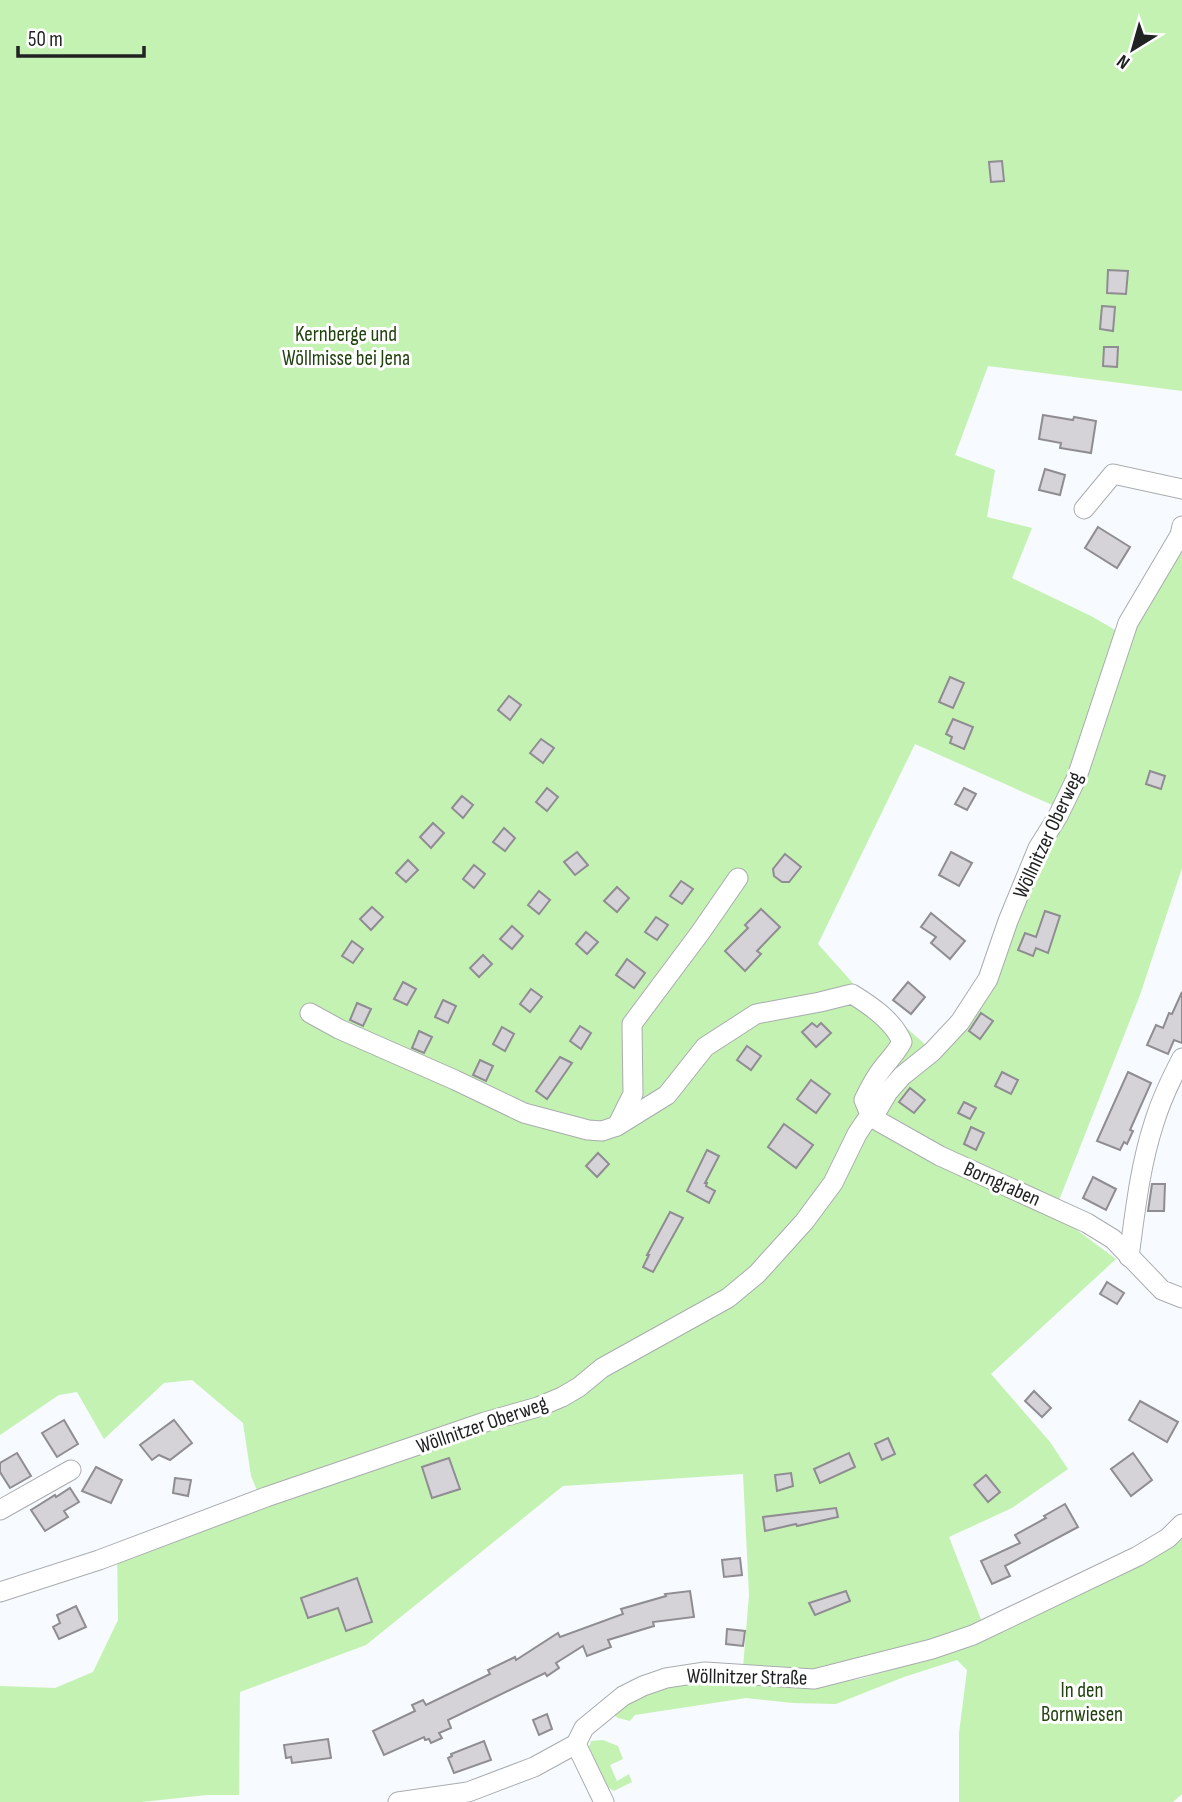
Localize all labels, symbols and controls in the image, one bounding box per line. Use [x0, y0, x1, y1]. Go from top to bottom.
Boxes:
scale bar [18, 14, 144, 58]
north arrow [1098, 14, 1168, 84]
text: 50 m [28, 27, 63, 52]
text: N [1113, 49, 1135, 74]
park label: Kernberge und Wöllmisse bei Jena [282, 322, 410, 371]
street label: Wöllnitzer Oberweg [1008, 768, 1088, 902]
street label: Borngraben [960, 1156, 1044, 1212]
street label: Wöllnitzer Oberweg [413, 1391, 551, 1459]
street label: Wöllnitzer Straße [686, 1663, 808, 1691]
park label: In den Bornwiesen [1041, 1678, 1123, 1727]

